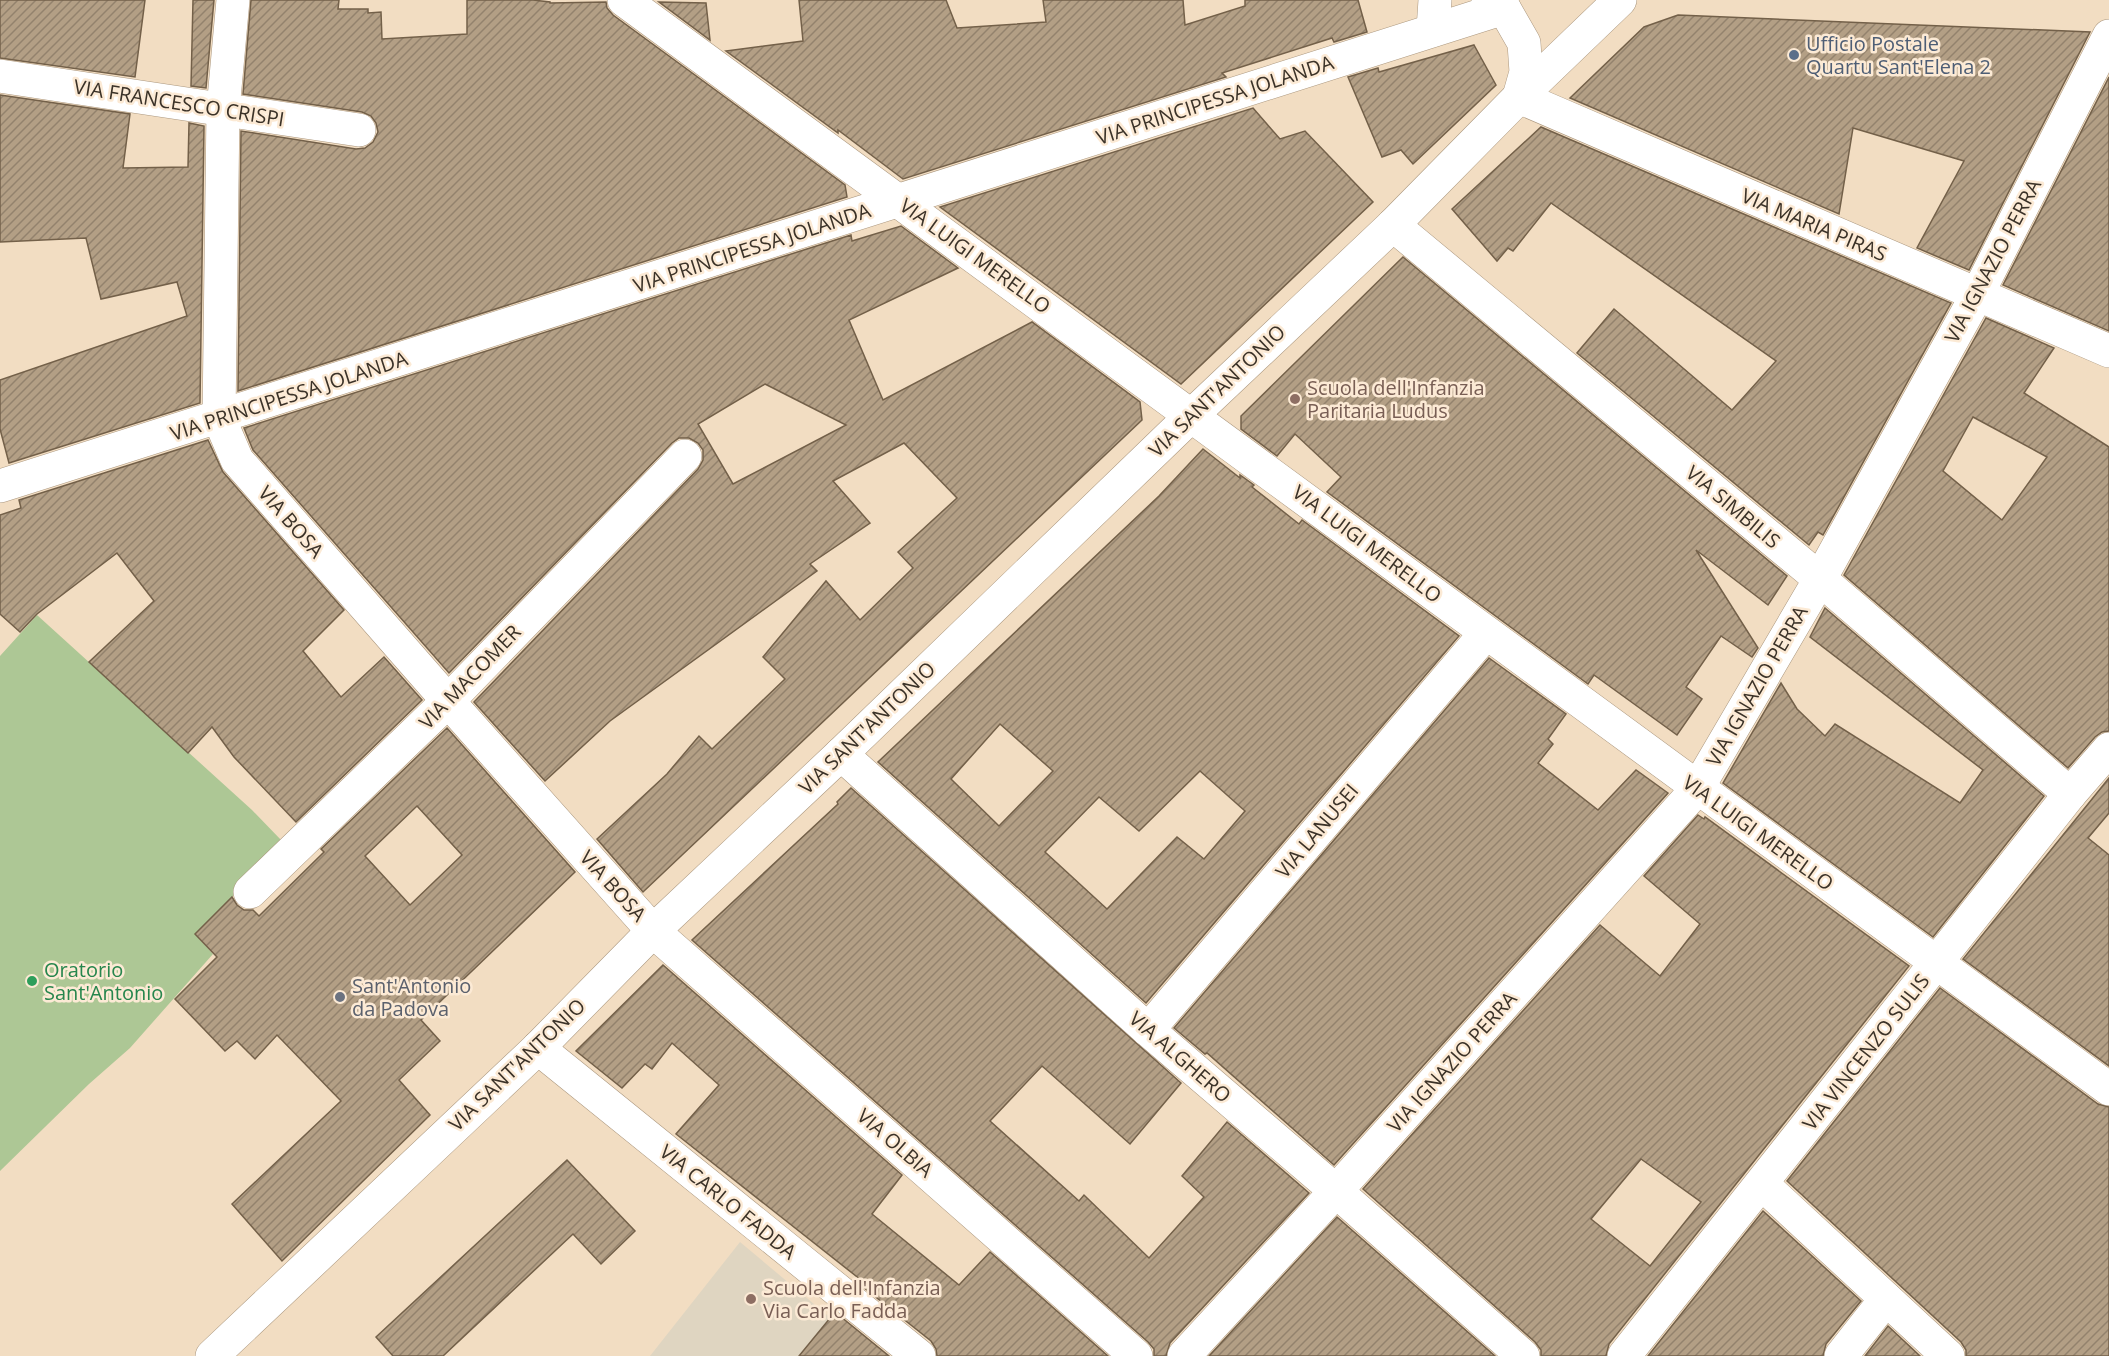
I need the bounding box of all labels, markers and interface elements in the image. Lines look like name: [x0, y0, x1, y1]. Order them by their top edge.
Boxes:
place label: Ufficio Postale Quartu Sant'Elena 2: [1806, 30, 1991, 80]
street label: VIA PRINCIPESSA JOLANDA: [1093, 48, 1337, 151]
marker: Ufficio Postale Quartu Sant'Elena 2: [1787, 48, 1801, 62]
street label: VIA FRANCESCO CRISPI: [72, 73, 286, 132]
street label: VIA IGNAZIO PERRA: [1938, 174, 2047, 347]
street label: VIA MARIA PIRAS: [1737, 182, 1891, 267]
street label: VIA LUIGI MERELLO: [894, 192, 1056, 320]
street label: VIA PRINCIPESSA JOLANDA: [630, 196, 874, 299]
street label: VIA SANT'ANTONIO: [1143, 318, 1291, 463]
street label: VIA PRINCIPESSA JOLANDA: [167, 344, 411, 447]
place label: Scuola dell'Infanzia Paritaria Ludus: [1307, 374, 1485, 424]
marker: Scuola dell'Infanzia Paritaria Ludus: [1288, 392, 1302, 406]
street label: VIA SIMBILIS: [1680, 459, 1786, 554]
street label: VIA LUIGI MERELLO: [1287, 479, 1447, 609]
street label: VIA BOSA: [253, 480, 330, 564]
street label: VIA IGNAZIO PERRA: [1700, 600, 1814, 771]
street label: VIA MACOMER: [413, 618, 527, 735]
street label: VIA SANT'ANTONIO: [793, 655, 941, 800]
street label: VIA LUIGI MERELLO: [1677, 769, 1839, 897]
street label: VIA LANUSEI: [1269, 778, 1364, 884]
street label: VIA BOSA: [574, 844, 653, 927]
place label: Oratorio Sant'Antonio: [44, 956, 163, 1006]
street label: VIA VINCENZO SULIS: [1796, 968, 1935, 1135]
place label: Sant'Antonio da Padova: [352, 972, 471, 1022]
marker: Oratorio Sant'Antonio: [25, 974, 39, 988]
street label: VIA IGNAZIO PERRA: [1381, 985, 1523, 1138]
marker: Sant'Antonio da Padova: [333, 990, 347, 1004]
street label: VIA SANT'ANTONIO: [443, 992, 591, 1137]
street label: VIA ALGHERO: [1124, 1005, 1237, 1108]
street label: VIA OLBIA: [852, 1102, 939, 1183]
street label: VIA CARLO FADDA: [654, 1138, 803, 1265]
place label: Scuola dell'Infanzia Via Carlo Fadda: [763, 1274, 941, 1324]
marker: Scuola dell'Infanzia Via Carlo Fadda: [744, 1292, 758, 1306]

